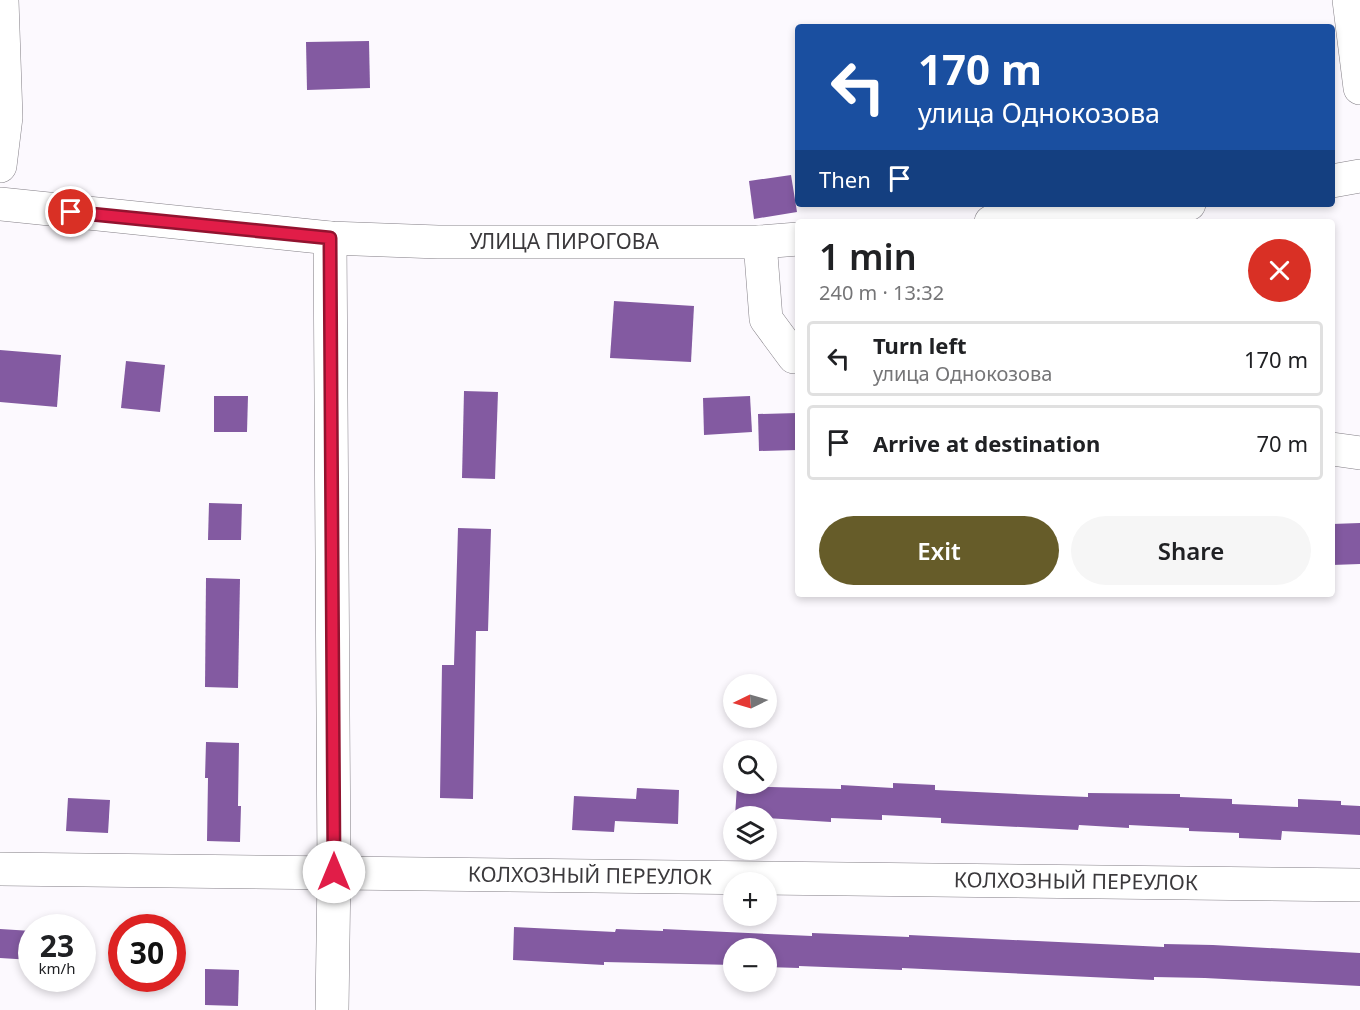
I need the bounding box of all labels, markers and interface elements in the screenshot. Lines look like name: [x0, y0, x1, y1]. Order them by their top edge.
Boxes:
text: 170 m: [918, 40, 1042, 97]
icon: left: [819, 48, 897, 126]
text: улица Однокозова: [918, 94, 1160, 131]
icon: arrive: [883, 162, 916, 195]
text: Then: [819, 164, 871, 194]
pin: [45, 186, 96, 237]
icon: arrive: [54, 195, 87, 228]
street label: УЛИЦА ПИРОГОВА: [469, 227, 659, 255]
text: 1 min: [819, 232, 917, 281]
button: close: [1248, 239, 1311, 302]
text: 240 m · 13:32: [819, 279, 944, 306]
text: Turn left: [873, 330, 967, 360]
icon: left: [822, 342, 855, 375]
text: 170 m: [1244, 344, 1308, 374]
text: улица Однокозова: [873, 360, 1052, 387]
icon: arrive: [822, 426, 855, 459]
text: Arrive at destination: [873, 428, 1100, 458]
text: 70 m: [1257, 428, 1308, 458]
button: Exit: [819, 516, 1059, 585]
button: Share: [1071, 516, 1311, 585]
north arrow: [723, 674, 777, 728]
map controls: [723, 674, 777, 992]
button: search: [723, 740, 777, 794]
button: layers: [723, 806, 777, 860]
position arrow: [302, 840, 366, 904]
street label: КОЛХОЗНЫЙ ПЕРЕУЛОК: [468, 860, 712, 890]
street label: КОЛХОЗНЫЙ ПЕРЕУЛОК: [954, 865, 1198, 896]
button: +: [723, 872, 777, 926]
speed limit sign: 30: [108, 914, 186, 992]
text: 23: [40, 925, 74, 966]
button: −: [723, 938, 777, 992]
text: km/h: [39, 958, 75, 978]

